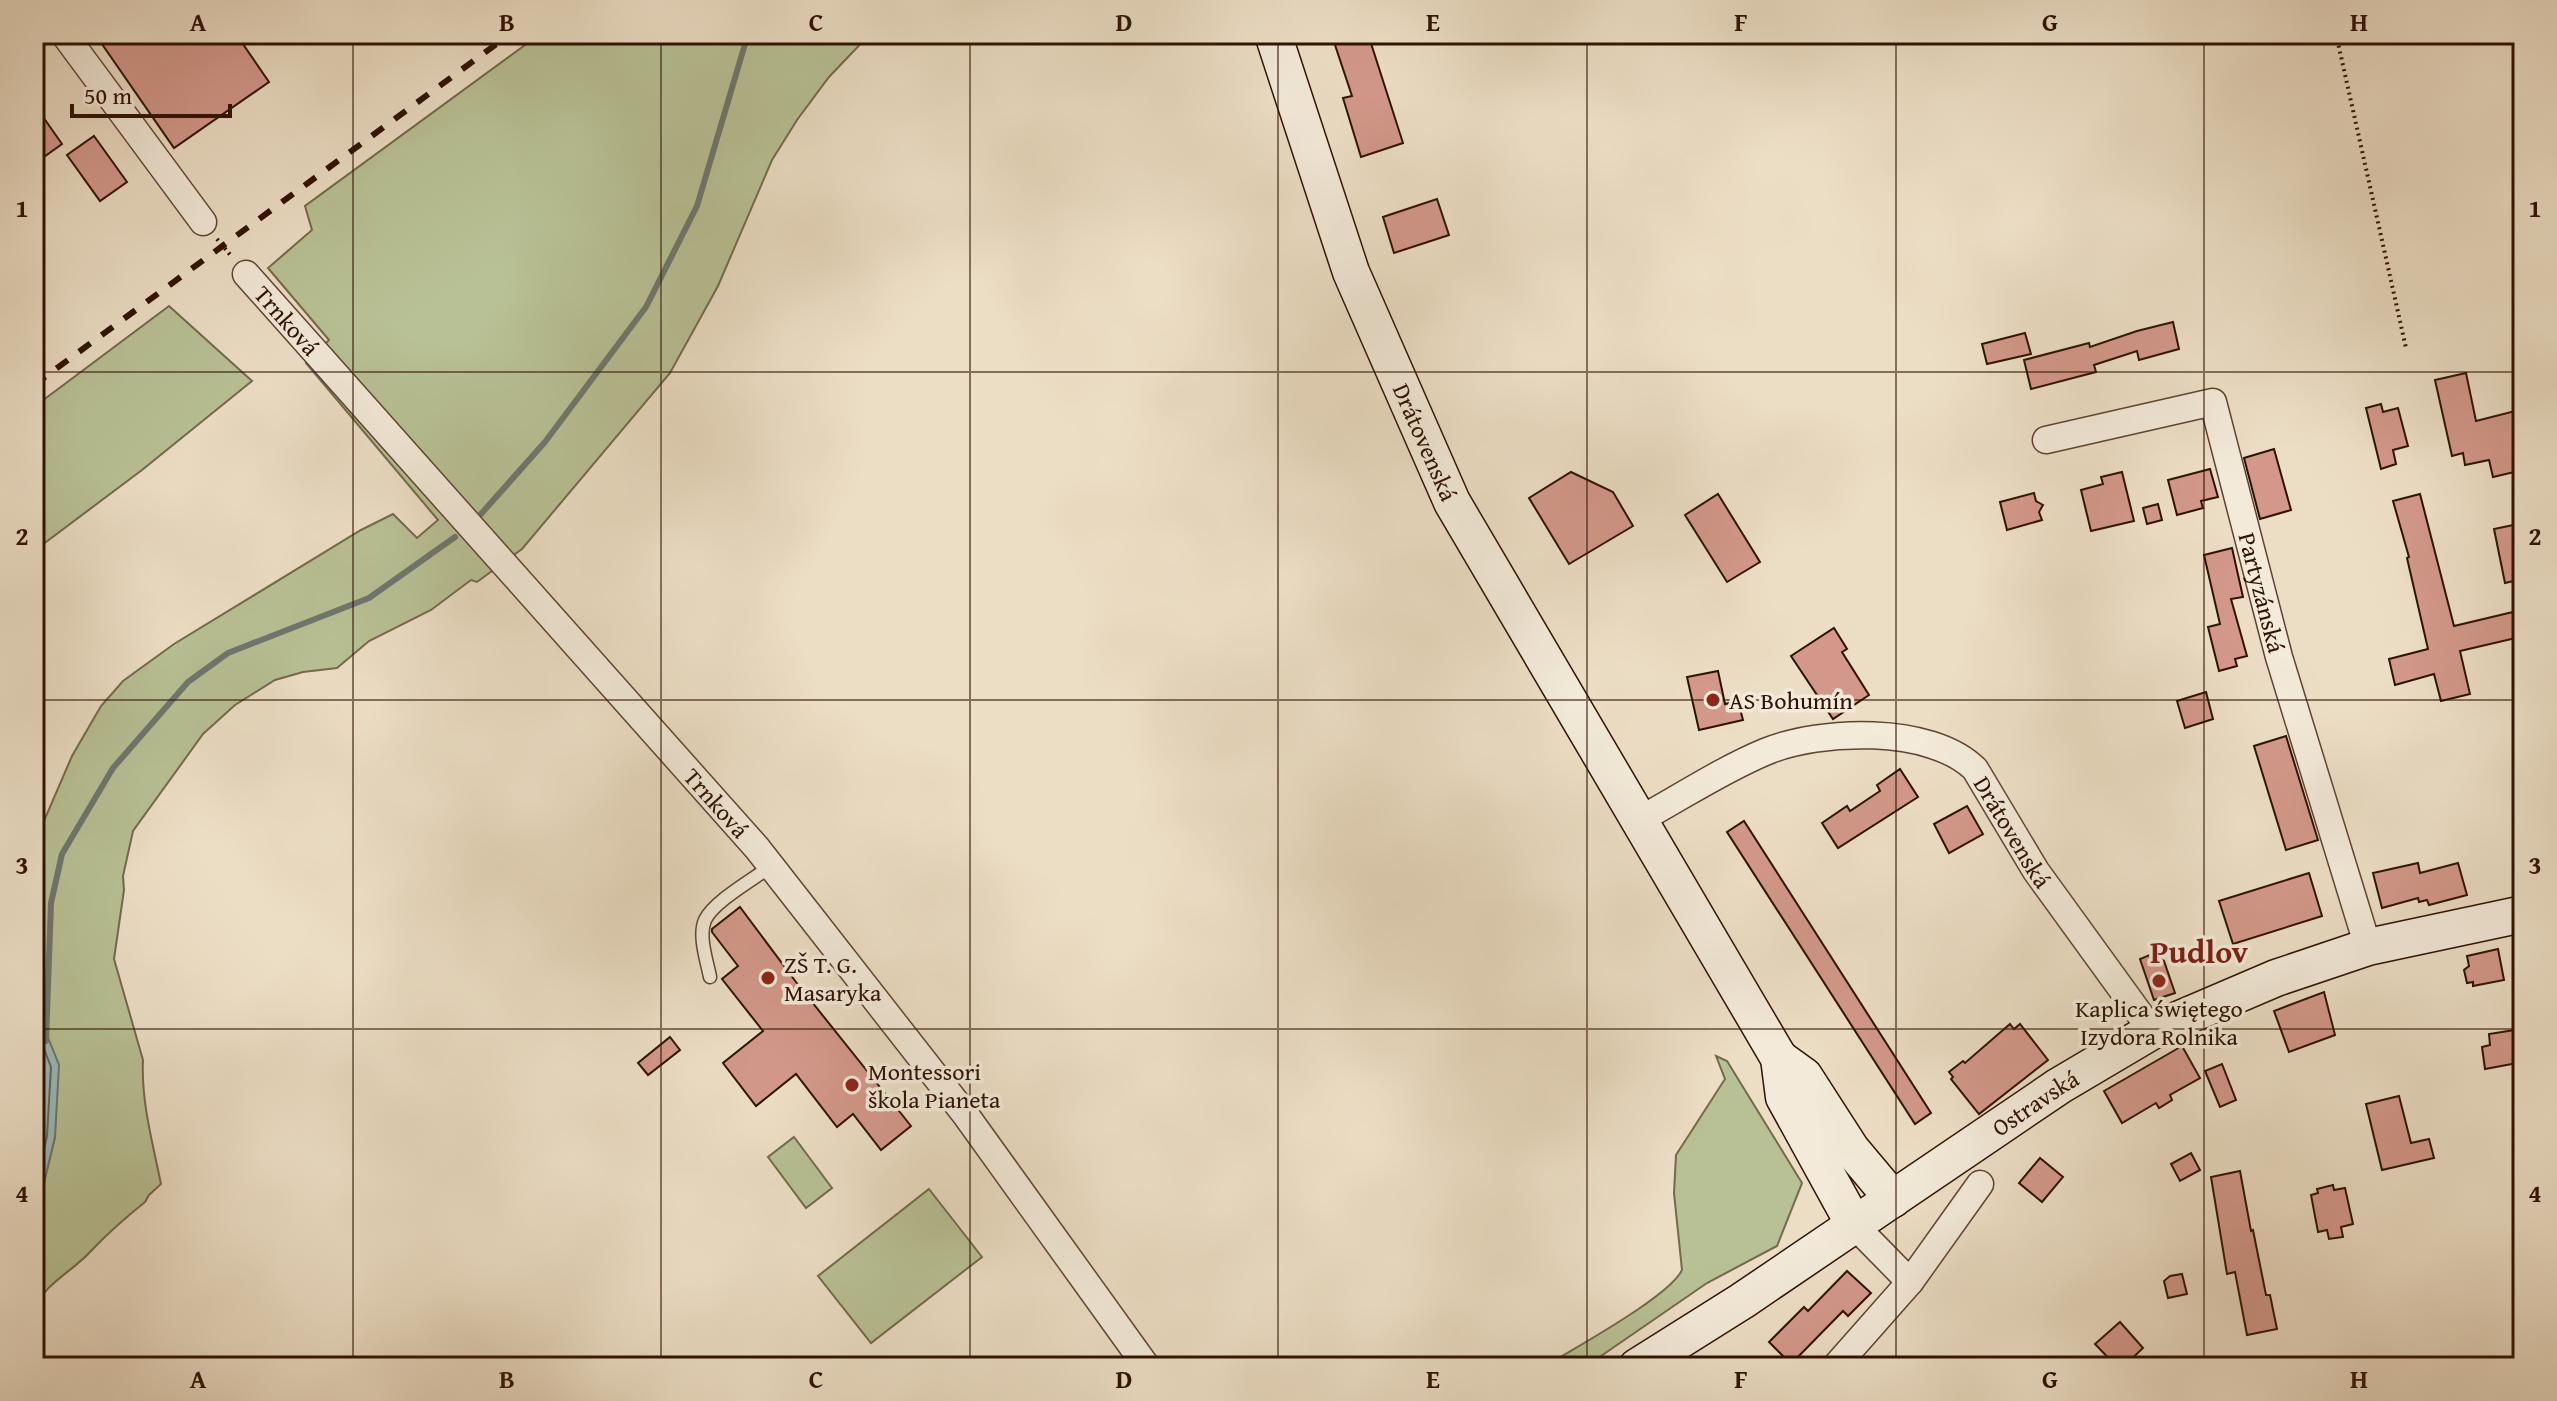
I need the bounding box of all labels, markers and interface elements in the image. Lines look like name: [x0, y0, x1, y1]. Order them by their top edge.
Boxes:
text: A: [190, 2, 207, 41]
text: B: [499, 2, 515, 41]
text: C: [809, 2, 823, 41]
text: D: [1116, 2, 1132, 41]
text: E: [1426, 2, 1440, 41]
text: F: [1734, 2, 1748, 41]
text: G: [2042, 2, 2058, 41]
text: H: [2350, 2, 2368, 41]
scale bar: [72, 68, 230, 118]
text: 50 m: [84, 78, 132, 113]
text: 1: [15, 188, 29, 227]
text: 1: [2528, 188, 2542, 227]
street label: Trnková: [246, 277, 329, 364]
street label: Drátovenská: [1384, 378, 1467, 507]
text: 2: [15, 516, 29, 555]
text: 2: [2528, 516, 2542, 555]
street label: Partyzánská: [2230, 529, 2295, 657]
place label: AS Bohumín: [1729, 683, 1853, 718]
marker: AS Bohumín: [1704, 691, 1722, 709]
street label: Trnková: [676, 760, 758, 846]
street label: Drátovenská: [1965, 769, 2061, 896]
text: 3: [15, 845, 29, 884]
text: 3: [2528, 845, 2542, 884]
district label: Pudlov: [2150, 928, 2249, 975]
place label: ZŠ T. G. Masaryka: [784, 947, 882, 1010]
marker: ZŠ T. G. Masaryka: [759, 969, 777, 987]
marker: Kaplica świętego Izydora Rolnika: [2150, 972, 2168, 990]
place label: Kaplica świętego Izydora Rolnika: [2075, 991, 2243, 1054]
place label: Montessori škola Pianeta: [868, 1054, 1001, 1117]
street label: Ostravská: [1984, 1060, 2086, 1144]
marker: Montessori škola Pianeta: [843, 1076, 861, 1094]
text: 4: [15, 1173, 29, 1212]
text: 4: [2528, 1173, 2542, 1212]
text: A: [190, 1359, 207, 1398]
text: B: [499, 1359, 515, 1398]
text: C: [809, 1359, 823, 1398]
text: D: [1116, 1359, 1132, 1398]
text: E: [1426, 1359, 1440, 1398]
text: F: [1734, 1359, 1748, 1398]
text: G: [2042, 1359, 2058, 1398]
text: H: [2350, 1359, 2368, 1398]

